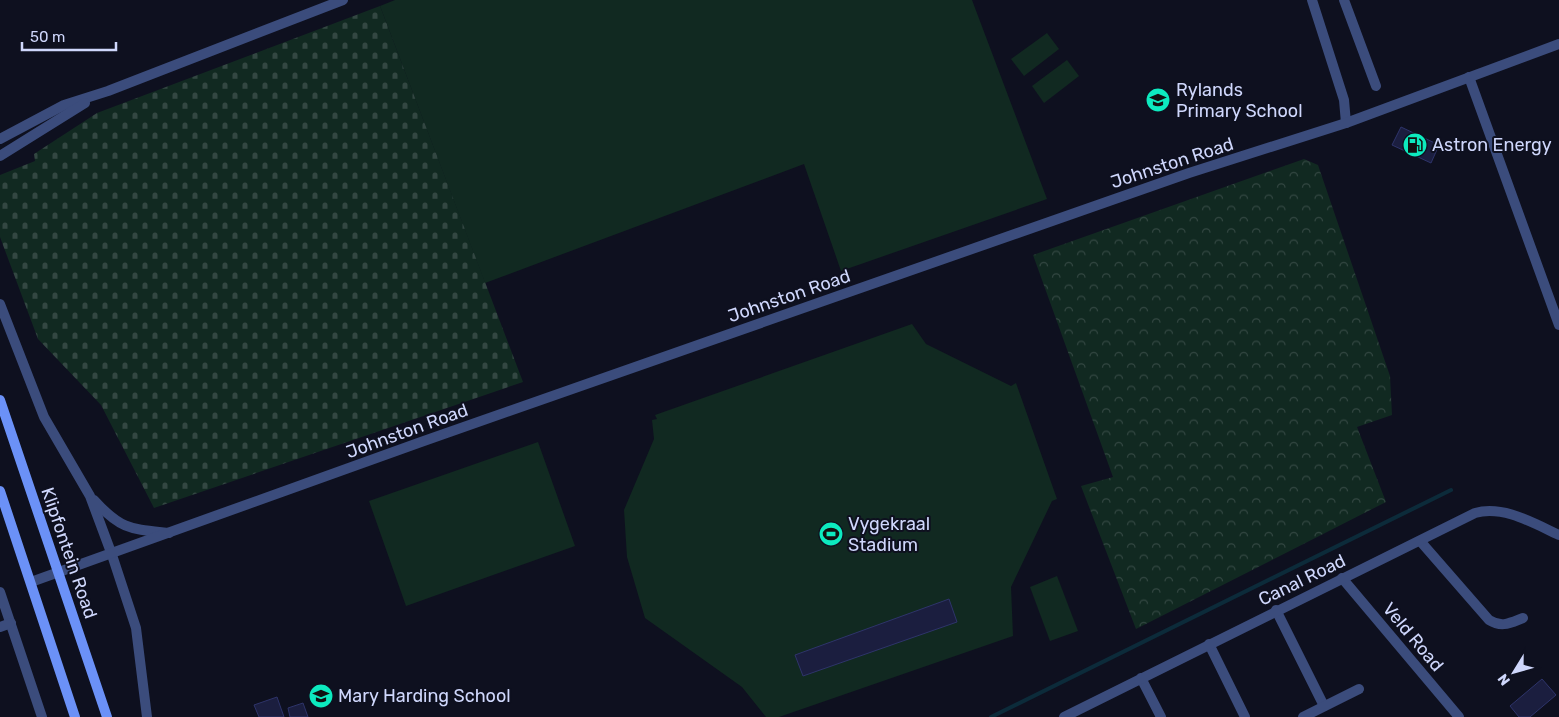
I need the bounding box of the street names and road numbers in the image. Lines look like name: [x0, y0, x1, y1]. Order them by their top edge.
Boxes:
street label: Johnston Road: [1108, 133, 1236, 193]
street label: Johnston Road: [725, 265, 853, 327]
street label: Johnston Road: [343, 399, 471, 463]
street label: Klipfontein Road: [36, 484, 102, 622]
street label: Canal Road: [1255, 549, 1349, 611]
street label: Veld Road: [1378, 598, 1448, 676]

